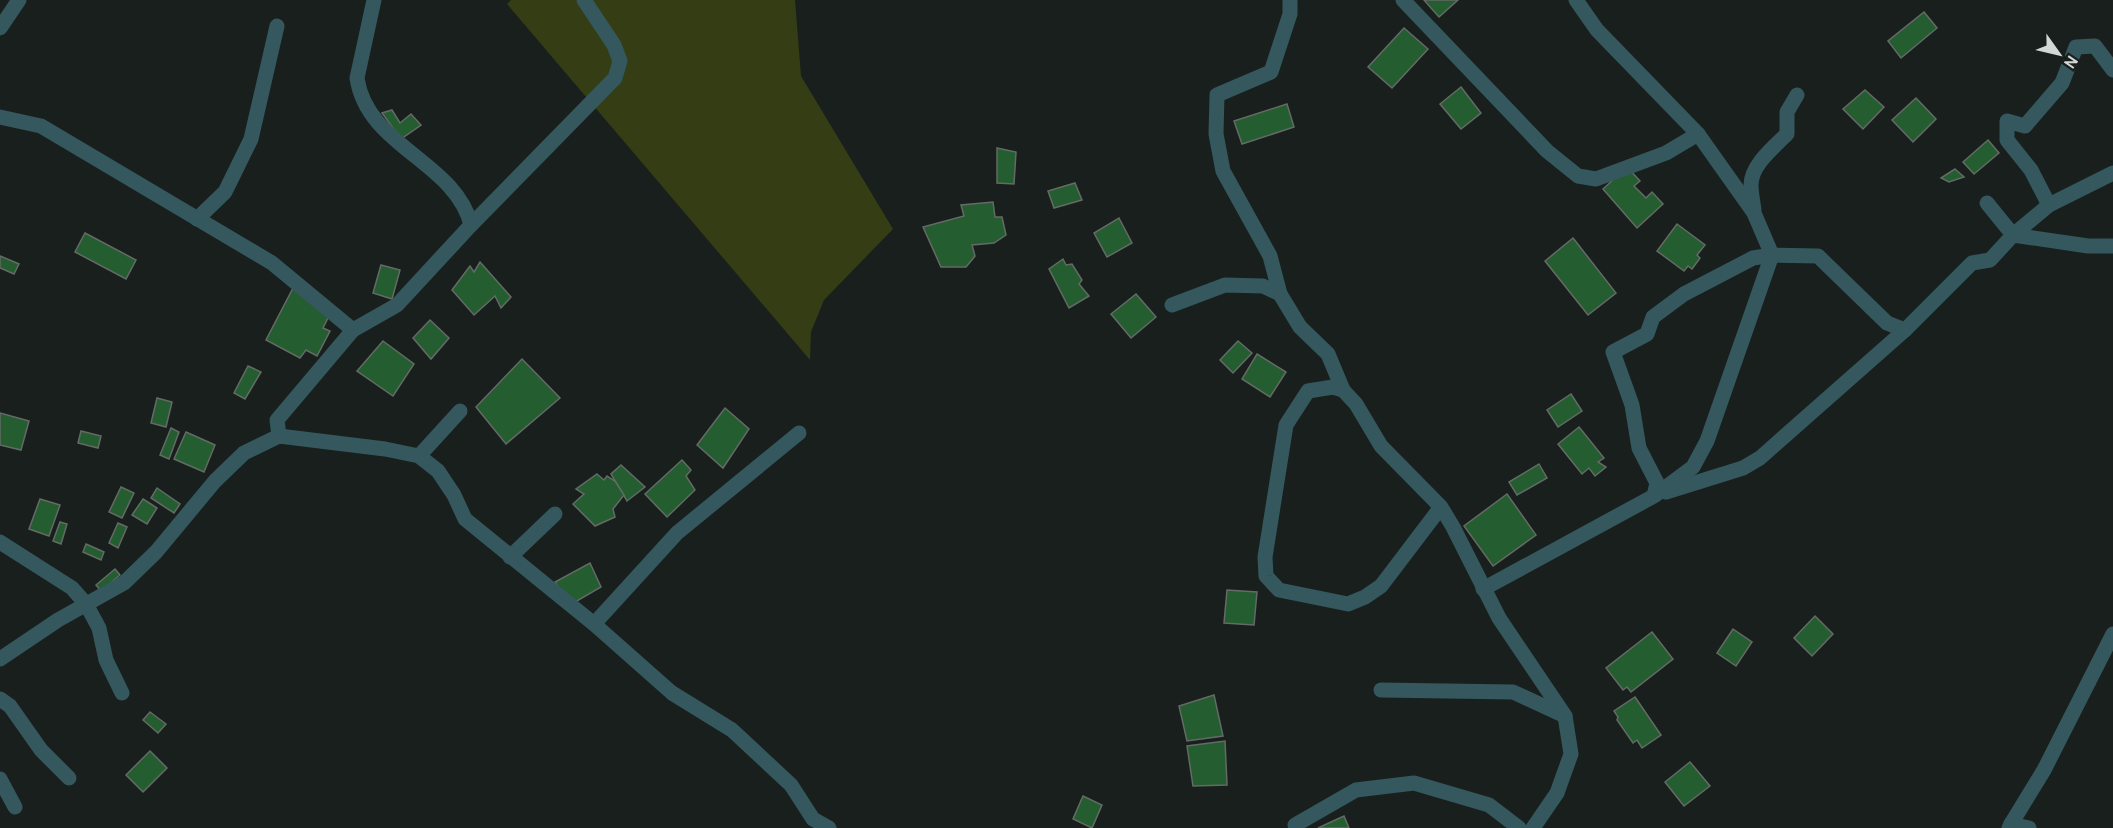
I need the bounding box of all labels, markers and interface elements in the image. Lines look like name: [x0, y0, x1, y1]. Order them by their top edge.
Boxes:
north arrow: [2029, 24, 2089, 84]
text: N: [2060, 52, 2082, 72]

